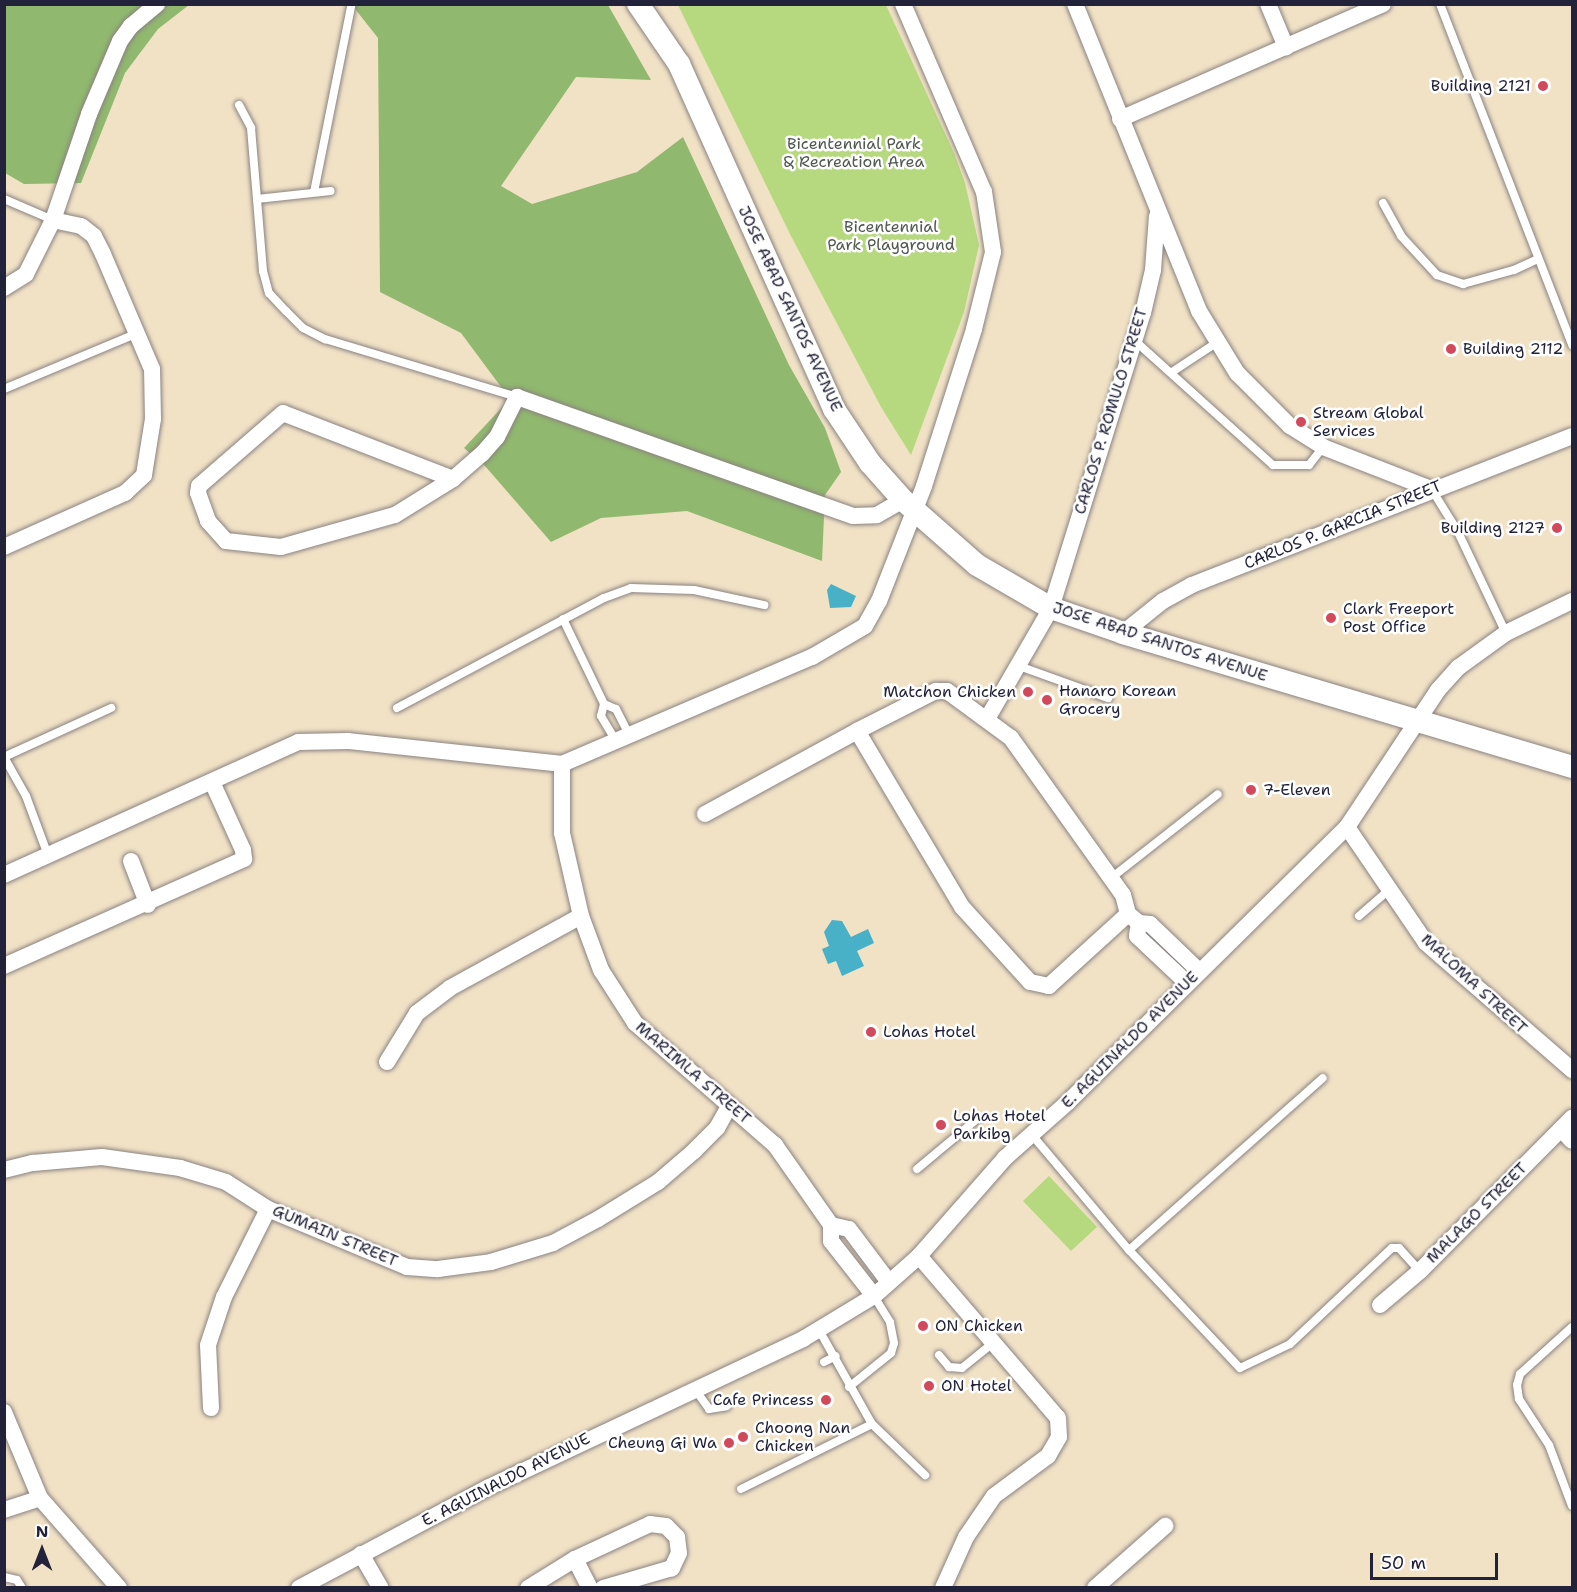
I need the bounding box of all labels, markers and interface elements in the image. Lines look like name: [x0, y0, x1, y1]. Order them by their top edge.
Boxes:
place label: Building 2121: [1431, 76, 1531, 96]
marker: Building 2121: [1536, 79, 1550, 93]
park label: Bicentennial Park & Recreation Area: [784, 134, 924, 172]
street label: JOSE ABAD SANTOS AVENUE: [734, 203, 846, 415]
park label: Bicentennial Park Playground: [827, 217, 955, 255]
street label: CARLOS P. ROMULO STREET: [1070, 305, 1152, 517]
place label: Building 2112: [1463, 339, 1563, 359]
marker: Building 2112: [1444, 342, 1458, 356]
place label: Stream Global Services: [1313, 403, 1424, 441]
marker: Stream Global Services: [1294, 415, 1308, 429]
street label: CARLOS P. GARCIA STREET: [1241, 477, 1445, 573]
place label: Building 2127: [1441, 518, 1545, 538]
marker: Building 2127: [1550, 521, 1564, 535]
street label: JOSE ABAD SANTOS AVENUE: [1050, 598, 1270, 686]
place label: Clark Freeport Post Office: [1343, 599, 1454, 637]
marker: Clark Freeport Post Office: [1324, 611, 1338, 625]
place label: Hanaro Korean Grocery: [1059, 681, 1176, 719]
place label: Matchon Chicken: [883, 682, 1016, 702]
marker: Matchon Chicken: [1021, 685, 1035, 699]
marker: Hanaro Korean Grocery: [1040, 693, 1054, 707]
place label: 7-Eleven: [1263, 780, 1330, 800]
marker: 7-Eleven: [1244, 783, 1258, 797]
street label: MALOMA STREET: [1417, 930, 1531, 1038]
street label: E. AGUINALDO AVENUE: [1057, 967, 1203, 1113]
street label: MARIMLA STREET: [631, 1018, 755, 1128]
place label: Lohas Hotel: [883, 1022, 976, 1042]
marker: Lohas Hotel: [864, 1025, 878, 1039]
place label: Lohas Hotel Parkibg: [953, 1106, 1046, 1144]
marker: Lohas Hotel Parkibg: [934, 1118, 948, 1132]
street label: MALAGO STREET: [1423, 1159, 1531, 1267]
street label: GUMAIN STREET: [269, 1201, 401, 1271]
place label: ON Chicken: [935, 1316, 1023, 1336]
marker: ON Chicken: [916, 1319, 930, 1333]
place label: ON Hotel: [941, 1376, 1011, 1396]
marker: ON Hotel: [922, 1379, 936, 1393]
place label: Cafe Princess: [713, 1390, 814, 1410]
marker: Cafe Princess: [819, 1393, 833, 1407]
place label: Choong Nan Chicken: [755, 1418, 850, 1456]
street label: E. AGUINALDO AVENUE: [419, 1429, 593, 1531]
marker: Choong Nan Chicken: [736, 1430, 750, 1444]
place label: Cheung Gi Wa: [608, 1433, 717, 1453]
marker: Cheung Gi Wa: [722, 1436, 736, 1450]
north arrow: [12, 1520, 72, 1580]
text: N: [36, 1521, 48, 1542]
scale bar: [1373, 1541, 1500, 1579]
text: 50 m: [1381, 1551, 1426, 1575]

